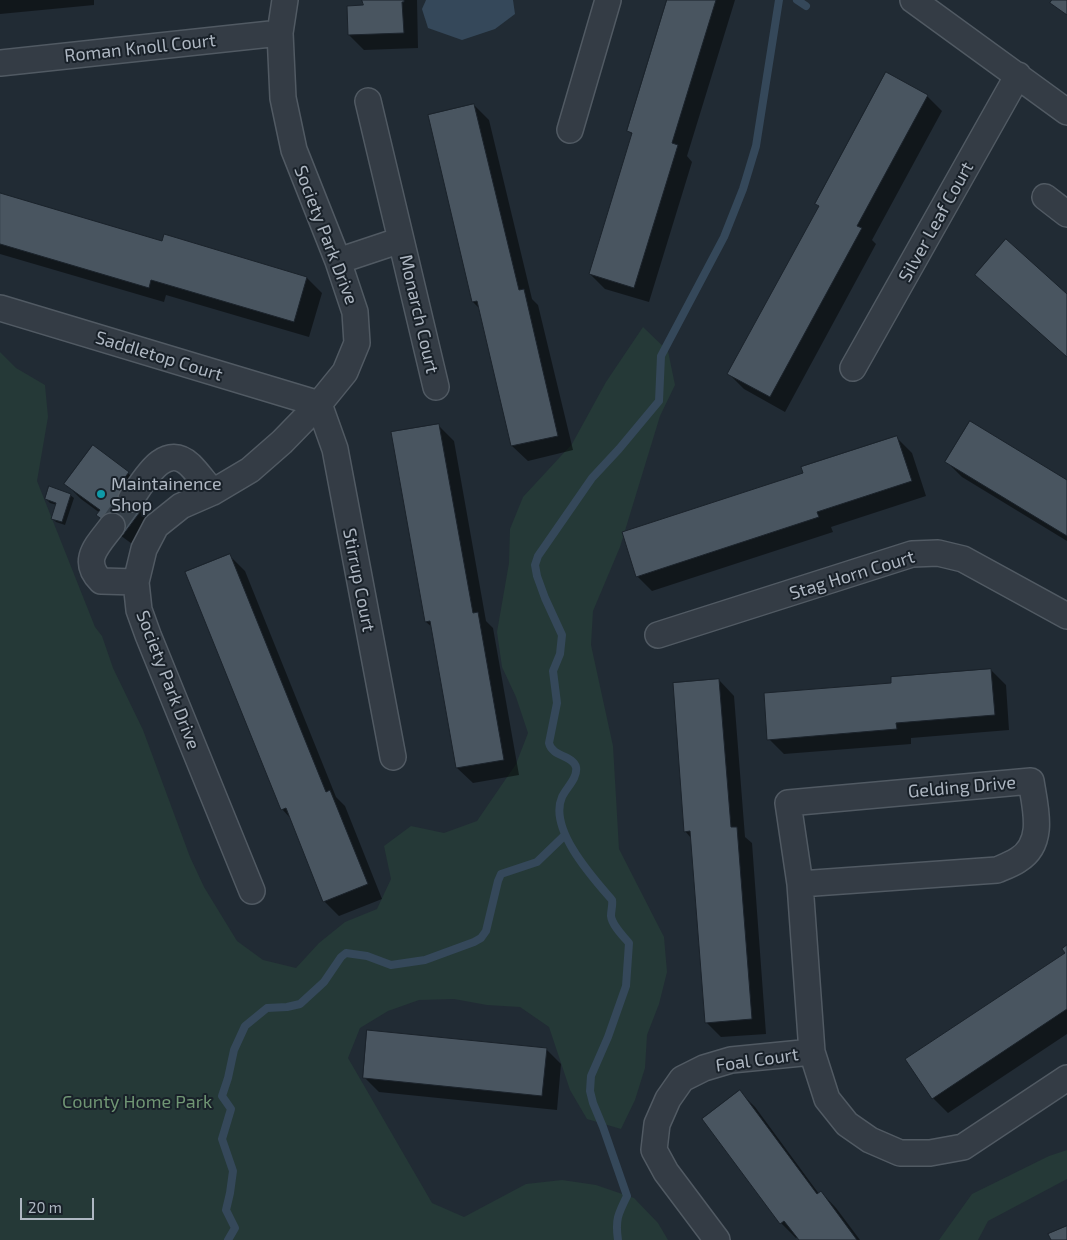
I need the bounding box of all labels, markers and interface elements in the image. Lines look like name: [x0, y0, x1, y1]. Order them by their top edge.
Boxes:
street label: Roman Knoll Court: [63, 29, 217, 67]
street label: Silver Leaf Court: [894, 158, 978, 286]
street label: Society Park Drive: [290, 162, 362, 308]
street label: Monarch Court: [395, 252, 443, 376]
street label: Saddletop Court: [93, 326, 225, 386]
place label: Maintainence Shop: [111, 473, 222, 516]
marker: Maintainence Shop: [95, 488, 107, 500]
street label: Stirrup Court: [338, 526, 380, 634]
street label: Stag Horn Court: [787, 546, 917, 604]
street label: Society Park Drive: [132, 607, 204, 753]
street label: Gelding Drive: [907, 772, 1017, 802]
street label: Foal Court: [714, 1043, 800, 1077]
park label: County Home Park: [62, 1091, 212, 1113]
scale bar: [22, 1188, 96, 1220]
text: 20 m: [28, 1198, 62, 1216]

